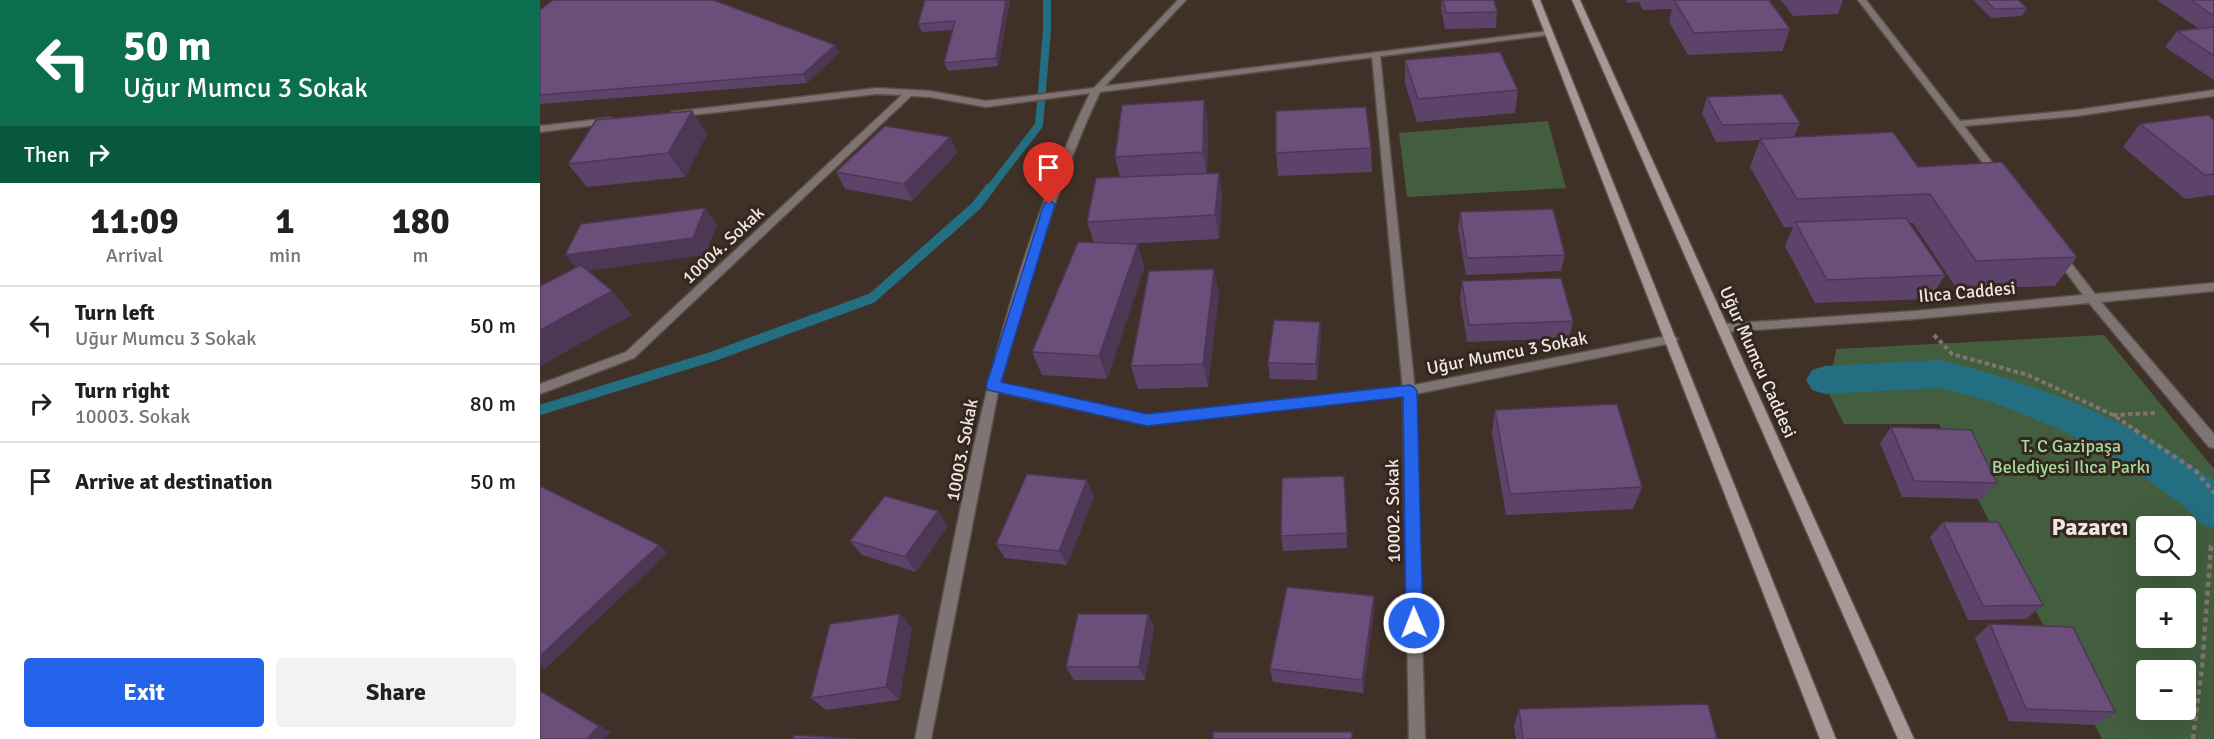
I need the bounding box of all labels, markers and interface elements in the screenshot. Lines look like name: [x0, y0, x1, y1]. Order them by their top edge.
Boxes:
text: 50 m: [123, 21, 212, 72]
icon: left: [24, 24, 102, 102]
text: Uğur Mumcu 3 Sokak: [123, 72, 368, 105]
icon: right: [82, 138, 115, 171]
text: Then: [24, 141, 70, 168]
pin: [1023, 142, 1074, 204]
icon: arrive: [1032, 151, 1065, 184]
text: 11:09: [90, 199, 179, 244]
text: 1: [275, 199, 295, 244]
text: 180: [391, 199, 450, 244]
street label: 10004. Sokak: [678, 202, 768, 288]
text: Arrival: [106, 243, 163, 268]
text: min: [269, 243, 301, 268]
text: m: [413, 243, 429, 268]
street label: Ilıca Caddesi: [1917, 277, 2017, 307]
street label: Uğur Mumcu Caddesi: [1715, 283, 1801, 441]
text: Turn left: [75, 299, 155, 326]
icon: left: [24, 309, 57, 342]
text: 50 m: [470, 312, 516, 339]
text: Uğur Mumcu 3 Sokak: [75, 326, 256, 351]
street label: Uğur Mumcu 3 Sokak: [1425, 327, 1589, 379]
text: Turn right: [75, 377, 170, 404]
icon: right: [24, 387, 57, 420]
text: 80 m: [470, 390, 516, 417]
street label: 10003. Sokak: [941, 397, 983, 503]
text: 10003. Sokak: [75, 404, 190, 429]
park label: T. C Gazipaşa Belediyesi Ilıca Parkı: [1992, 435, 2150, 478]
street label: 10002. Sokak: [1381, 459, 1405, 563]
icon: arrive: [24, 465, 57, 498]
text: Arrive at destination: [75, 468, 272, 495]
text: 50 m: [470, 468, 516, 495]
district label: Pazarcı: [2051, 512, 2129, 542]
map controls: [2136, 516, 2196, 720]
button: search: [2136, 516, 2196, 576]
button: +: [2136, 588, 2196, 648]
position arrow: [1382, 591, 1446, 655]
button: Exit: [24, 658, 264, 727]
button: Share: [276, 658, 516, 727]
button: −: [2136, 660, 2196, 720]

